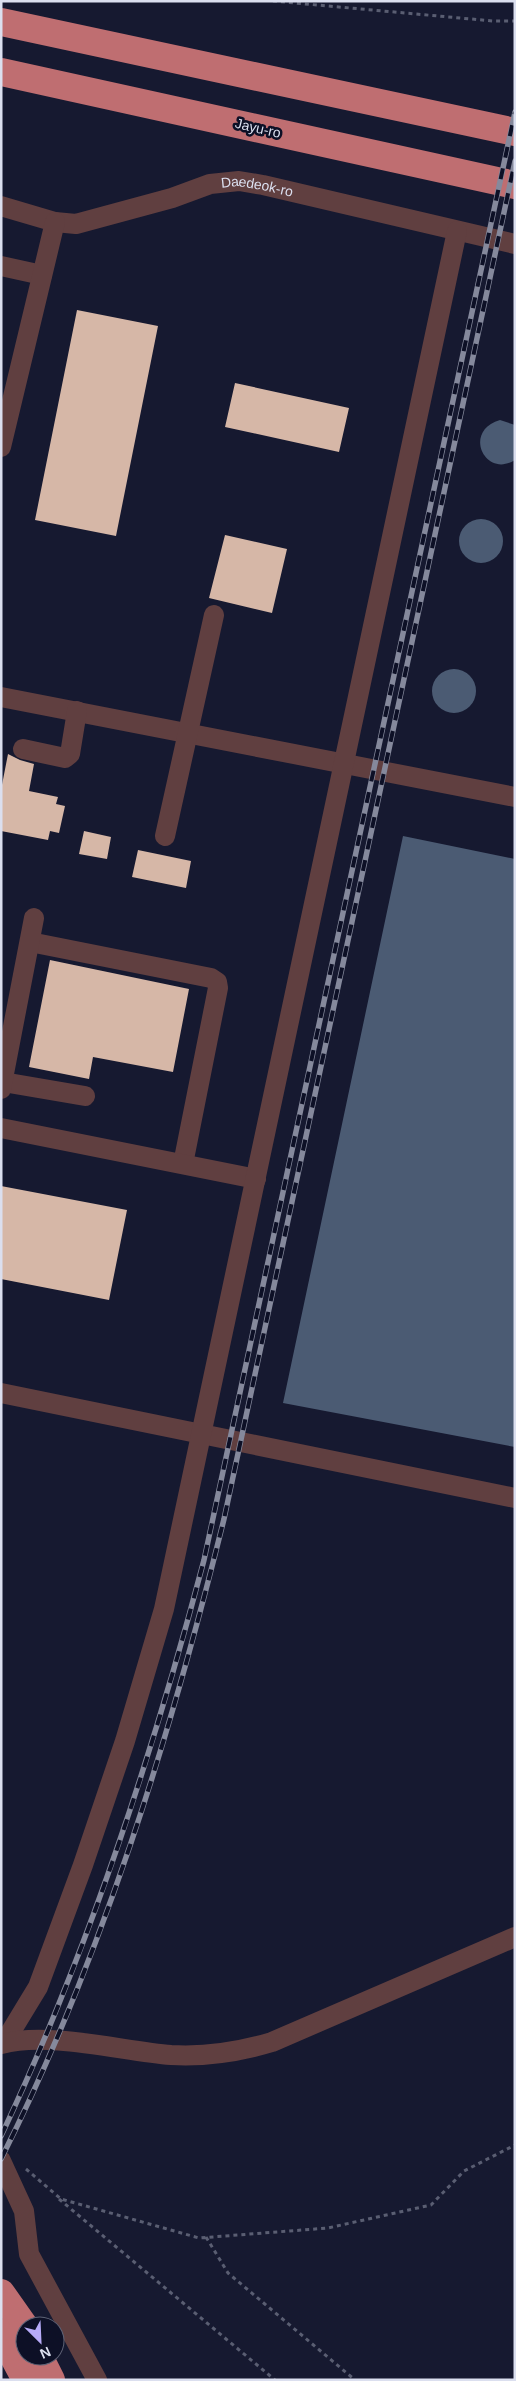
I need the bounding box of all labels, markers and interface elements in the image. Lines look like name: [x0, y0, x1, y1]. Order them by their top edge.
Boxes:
street label: Jayu-ro: [233, 115, 283, 141]
street label: Daedeok-ro: [220, 173, 295, 200]
north arrow: [15, 2316, 65, 2366]
text: N: [37, 2344, 53, 2362]

